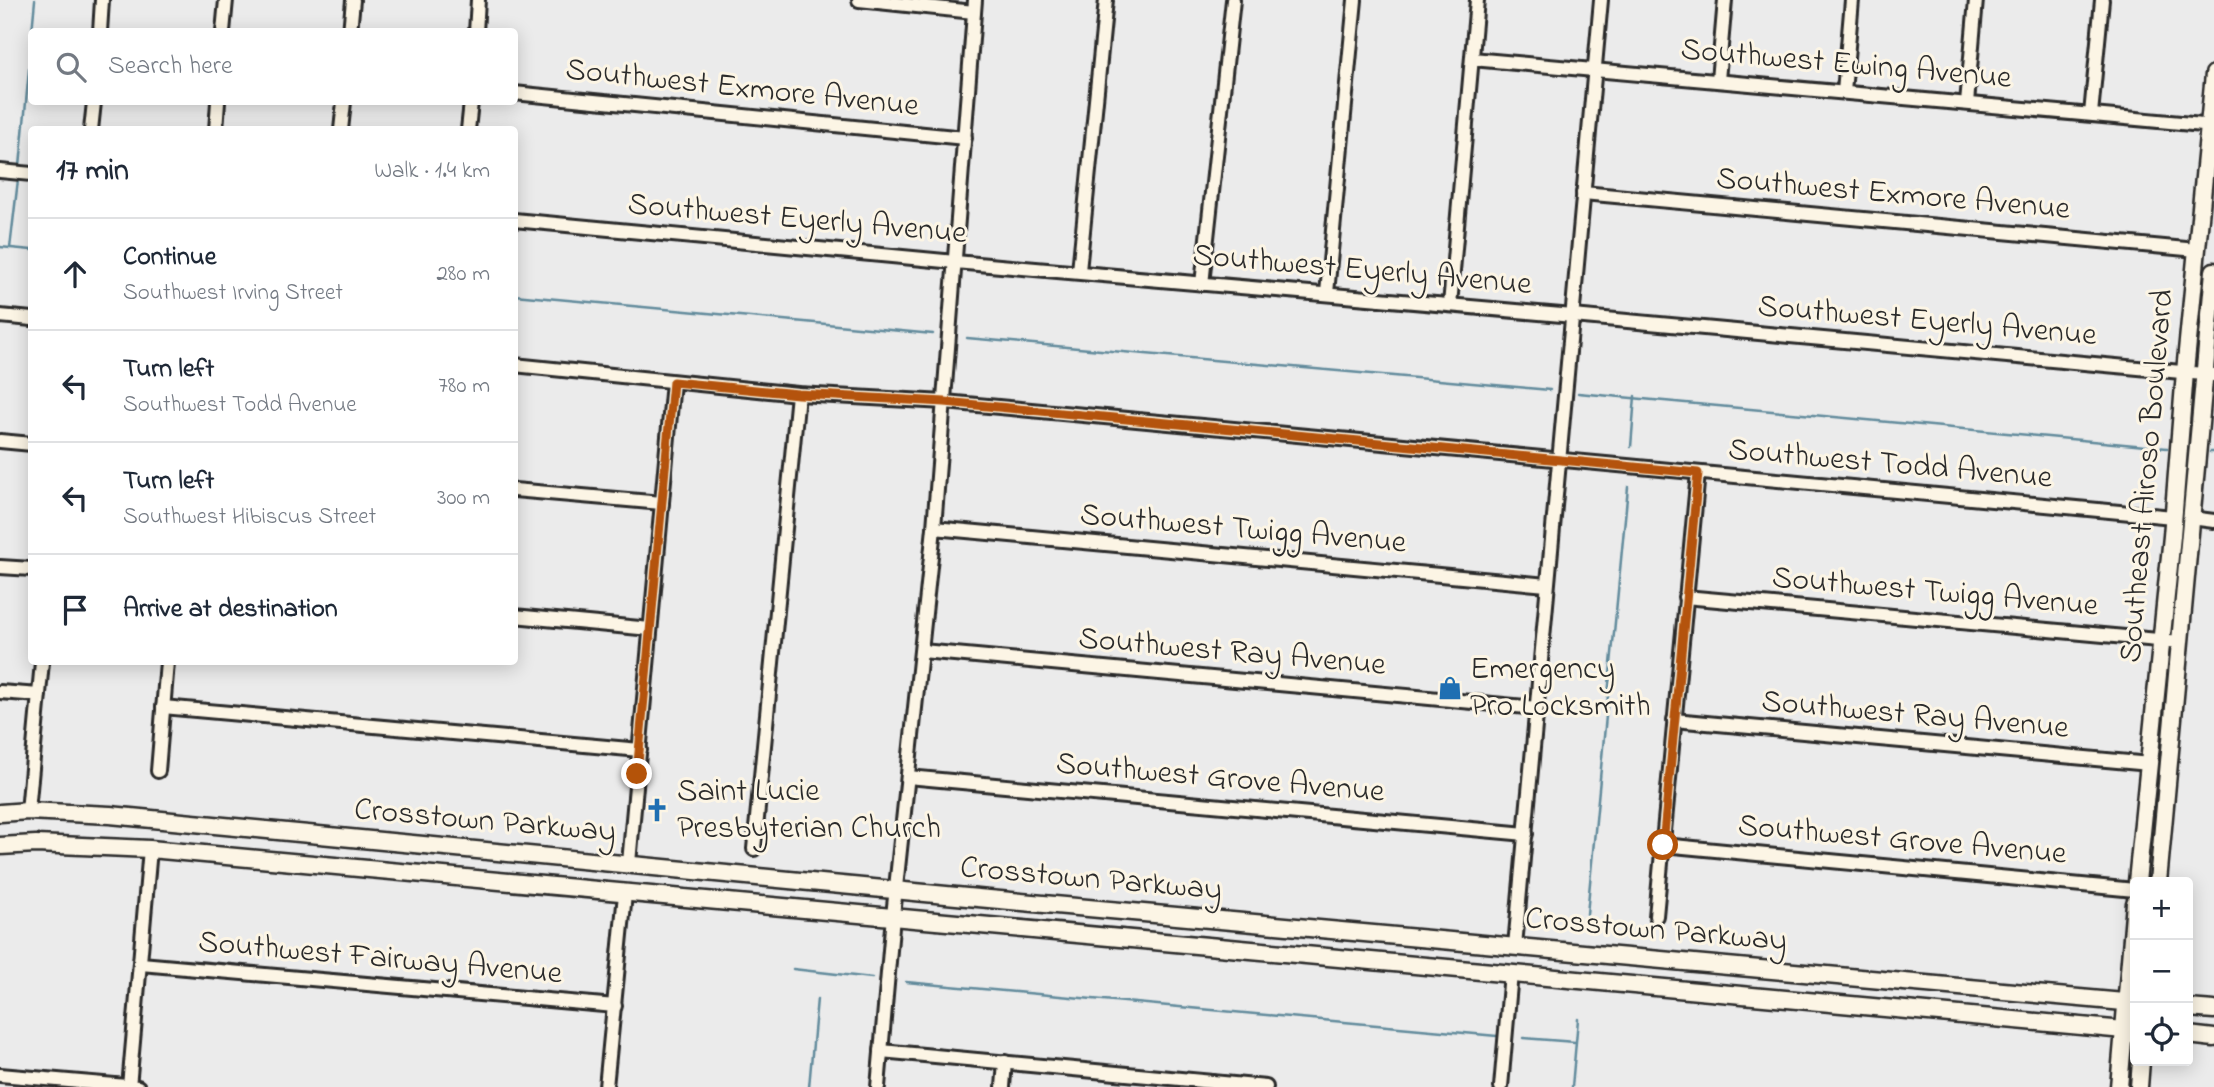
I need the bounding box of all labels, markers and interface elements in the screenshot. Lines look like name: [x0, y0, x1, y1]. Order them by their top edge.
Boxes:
street label: Southwest Ewing Avenue: [1679, 27, 2014, 103]
search box: [28, 28, 518, 105]
street label: Southwest Exmore Avenue: [563, 47, 922, 131]
icon: search: [52, 48, 90, 86]
text: Search here: [108, 48, 233, 86]
text: 17 min: [56, 150, 129, 194]
text: Walk · 1.4 km: [374, 155, 490, 188]
street label: Southwest Exmore Avenue: [1714, 156, 2072, 234]
street label: Southwest Eyerly Avenue: [626, 182, 969, 258]
street label: Southwest Eyerly Avenue: [1191, 233, 1534, 309]
text: Continue: [123, 239, 216, 277]
icon: ahead: [56, 255, 94, 293]
text: 280 m: [436, 258, 490, 291]
text: Southwest Irving Street: [123, 277, 343, 310]
street label: Southwest Eyerly Avenue: [1756, 284, 2099, 360]
street label: Southeast Airoso Boulevard: [2108, 287, 2188, 665]
text: Turn left: [123, 351, 214, 389]
icon: left: [56, 367, 94, 405]
text: 780 m: [438, 370, 490, 403]
text: Southwest Todd Avenue: [123, 389, 357, 422]
street label: Southwest Todd Avenue: [1726, 427, 2055, 503]
text: Turn left: [123, 463, 214, 501]
icon: left: [56, 479, 94, 517]
text: 300 m: [437, 482, 490, 515]
street label: Southwest Twigg Avenue: [1078, 492, 1409, 568]
text: Southwest Hibiscus Street: [123, 501, 376, 534]
street label: Southwest Twigg Avenue: [1770, 555, 2101, 631]
icon: arrive: [56, 591, 94, 629]
text: Arrive at destination: [123, 591, 338, 629]
street label: Southwest Ray Avenue: [1076, 616, 1388, 690]
place label: Emergency Pro Locksmith: [1470, 647, 1651, 731]
shop icon: Emergency Pro Locksmith: [1436, 674, 1464, 702]
street label: Southwest Ray Avenue: [1759, 679, 2071, 753]
street label: Southwest Grove Avenue: [1054, 741, 1387, 817]
route end: [621, 758, 652, 789]
place label: Saint Lucie Presbyterian Church: [677, 769, 941, 853]
street label: Crosstown Parkway: [352, 787, 618, 857]
church icon: Saint Lucie Presbyterian Church: [643, 796, 671, 824]
street label: Southwest Grove Avenue: [1736, 803, 2069, 879]
route start: [1647, 829, 1678, 860]
street label: Crosstown Parkway: [958, 845, 1224, 915]
map controls: [2130, 877, 2193, 1066]
button: +: [2130, 877, 2193, 940]
street label: Crosstown Parkway: [1523, 896, 1789, 966]
street label: Southwest Fairway Avenue: [196, 920, 565, 998]
button: −: [2130, 940, 2193, 1003]
button: locate: [2130, 1003, 2193, 1066]

